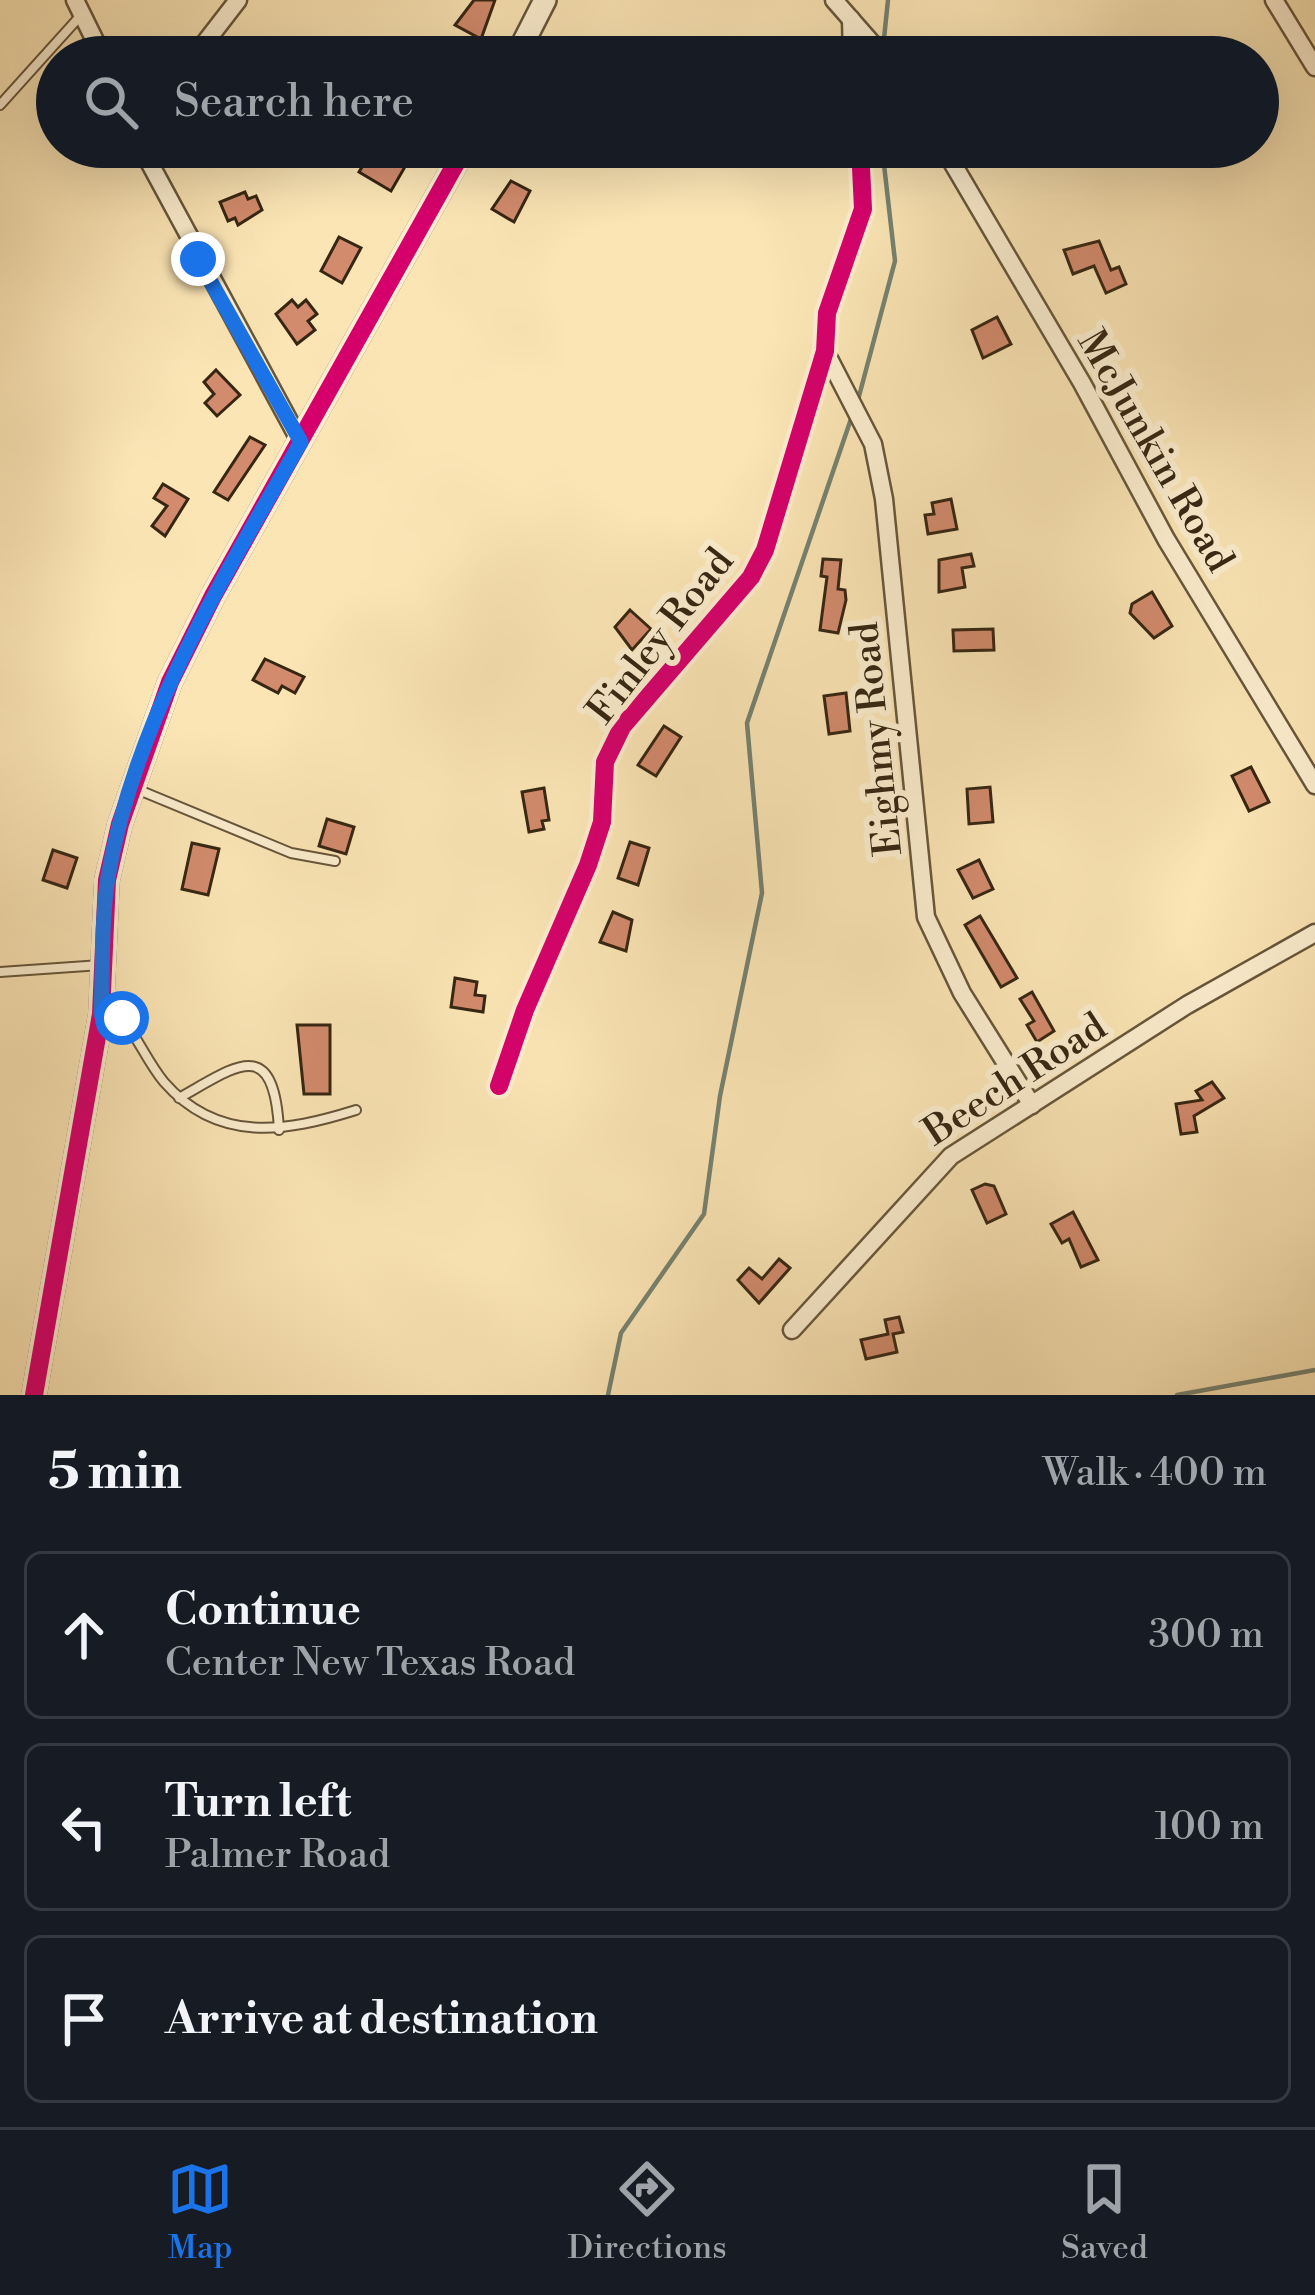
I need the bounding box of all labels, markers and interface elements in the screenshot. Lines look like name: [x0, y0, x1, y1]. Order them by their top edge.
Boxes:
search box: [36, 36, 1279, 168]
icon: search: [78, 69, 144, 135]
text: Search here: [174, 74, 414, 131]
route end: [171, 232, 225, 286]
street label: McJunkin Road: [1066, 322, 1244, 581]
street label: Finley Road: [577, 539, 745, 734]
street label: Eighmy Road: [841, 620, 914, 858]
route start: [95, 991, 149, 1045]
street label: Beech Road: [914, 1003, 1116, 1158]
text: 5 min: [48, 1441, 182, 1505]
text: Walk · 400 m: [1043, 1449, 1267, 1498]
text: Continue: [165, 1582, 361, 1639]
icon: ahead: [51, 1602, 117, 1668]
text: 300 m: [1149, 1611, 1264, 1660]
text: Center New Texas Road: [165, 1639, 575, 1688]
text: Turn left: [165, 1774, 351, 1831]
icon: left: [51, 1794, 117, 1860]
text: 100 m: [1155, 1803, 1264, 1852]
text: Palmer Road: [165, 1831, 390, 1880]
icon: arrive: [51, 1986, 117, 2052]
text: Arrive at destination: [165, 1991, 598, 2048]
tab: Map: [167, 2156, 233, 2269]
tab: Directions: [568, 2156, 727, 2269]
tab: Saved: [1061, 2156, 1148, 2269]

